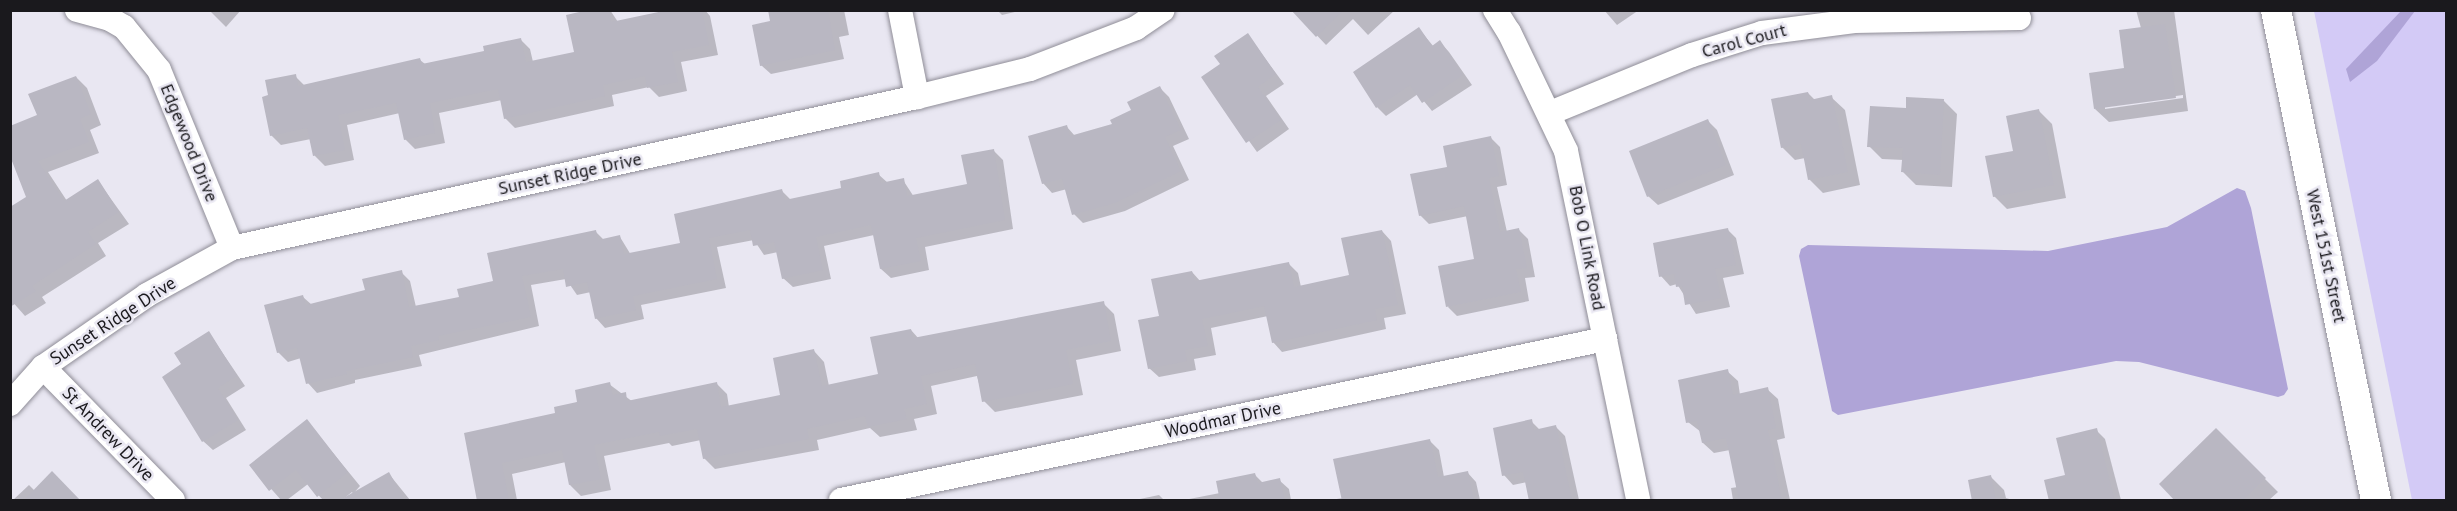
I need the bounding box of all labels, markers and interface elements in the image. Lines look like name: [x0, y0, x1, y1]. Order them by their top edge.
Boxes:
street label: Carol Court: [1699, 19, 1789, 63]
street label: Edgewood Drive: [156, 81, 222, 205]
street label: Sunset Ridge Drive: [496, 148, 644, 200]
street label: Bob O Link Road: [1564, 183, 1610, 313]
street label: West 151st Street: [2301, 187, 2351, 325]
street label: Sunset Ridge Drive: [46, 272, 180, 370]
street label: St Andrew Drive: [57, 382, 159, 486]
street label: Woodmar Drive: [1163, 397, 1283, 443]

